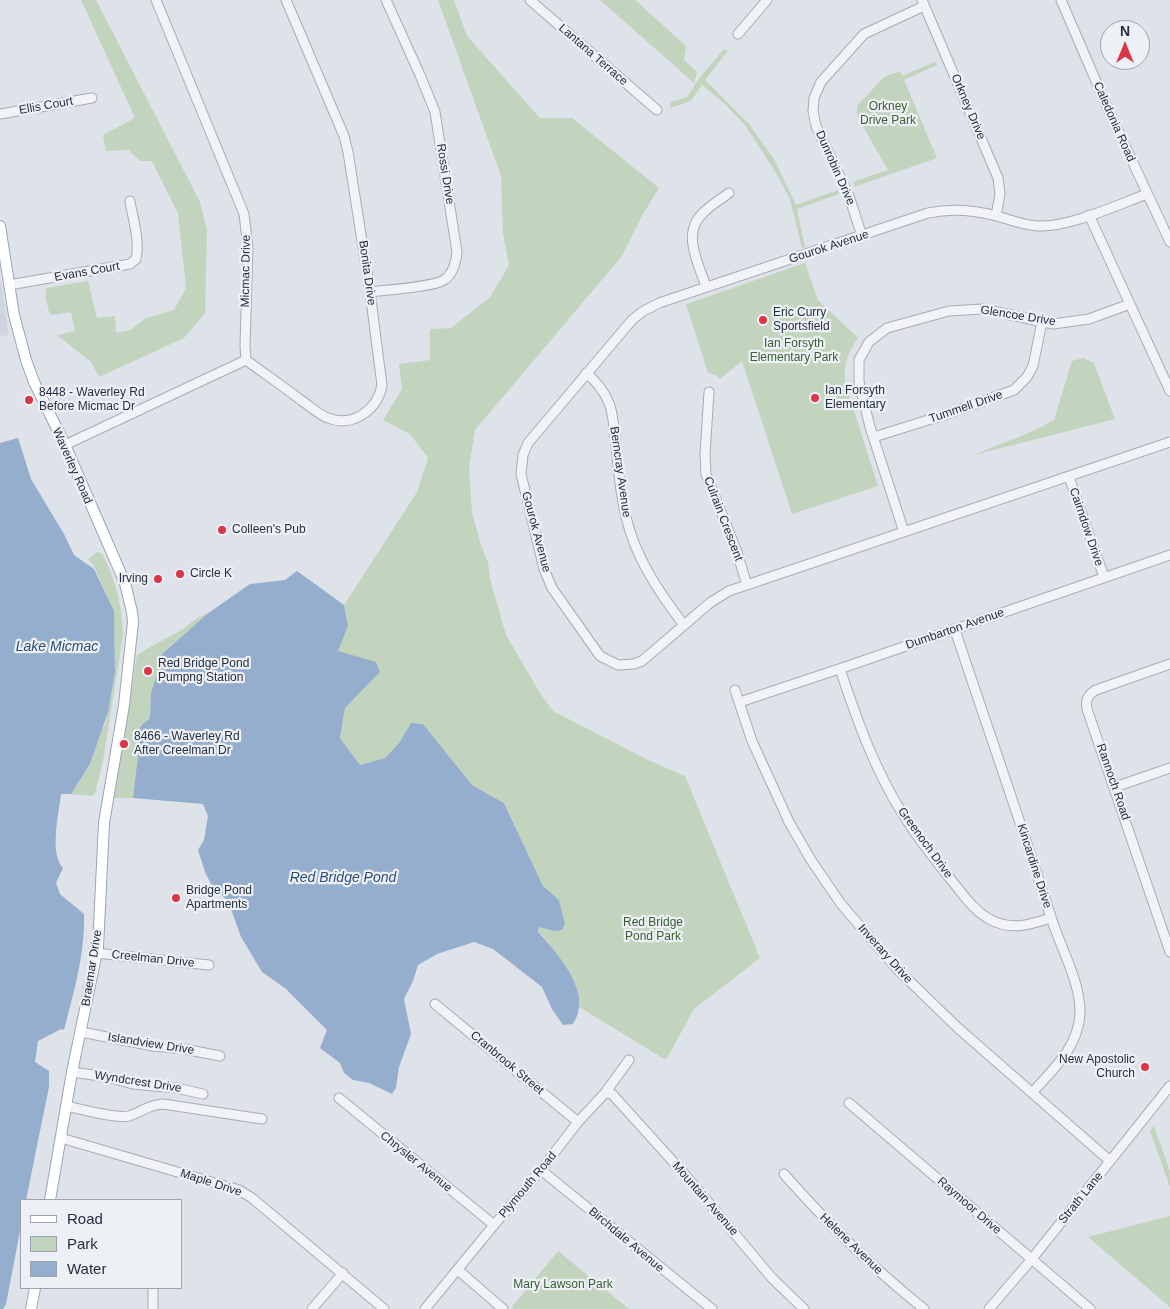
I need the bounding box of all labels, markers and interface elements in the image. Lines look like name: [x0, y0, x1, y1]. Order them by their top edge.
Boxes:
north arrow: [1100, 20, 1150, 70]
street label: Lantana Terrace: [556, 21, 630, 89]
text: N: [1120, 23, 1130, 39]
street label: Orkney Drive: [948, 72, 988, 142]
street label: Caledonia Road: [1090, 80, 1138, 164]
street label: Ellis Court: [18, 94, 74, 118]
park label: Orkney Drive Park: [860, 100, 916, 128]
street label: Dunrobin Drive: [812, 129, 858, 207]
street label: Rossi Drive: [433, 143, 457, 205]
street label: Gourok Avenue: [787, 227, 871, 267]
street label: Micmac Drive: [238, 235, 254, 307]
street label: Bonita Drive: [355, 240, 379, 306]
street label: Evans Court: [53, 259, 121, 285]
street label: Glencoe Drive: [979, 303, 1057, 329]
place label: Eric Curry Sportsfield: [773, 306, 830, 334]
marker: Eric Curry Sportsfield: [757, 314, 769, 326]
park label: Ian Forsyth Elementary Park: [750, 337, 838, 365]
place label: Ian Forsyth Elementary: [825, 384, 886, 412]
place label: 8448 - Waverley Rd Before Micmac Dr: [39, 386, 145, 414]
street label: Tummell Drive: [927, 388, 1005, 426]
marker: Ian Forsyth Elementary: [809, 392, 821, 404]
marker: 8448 - Waverley Rd Before Micmac Dr: [23, 394, 35, 406]
street label: Waverley Road: [49, 426, 95, 506]
street label: Berncray Avenue: [606, 426, 634, 518]
street label: Culrain Crescent: [700, 475, 746, 563]
street label: Cairndow Drive: [1066, 486, 1106, 568]
street label: Gourok Avenue: [518, 490, 554, 574]
place label: Colleen's Pub: [232, 523, 306, 537]
marker: Colleen's Pub: [216, 524, 228, 536]
place label: Circle K: [190, 567, 232, 581]
marker: Circle K: [174, 568, 186, 580]
place label: Irving: [119, 572, 148, 586]
marker: Irving: [152, 573, 164, 585]
street label: Dumbarton Avenue: [904, 605, 1006, 653]
water label: Lake Micmac: [16, 639, 98, 655]
place label: Red Bridge Pond Pumpng Station: [158, 657, 249, 685]
marker: Red Bridge Pond Pumpng Station: [142, 665, 154, 677]
place label: 8466 - Waverley Rd After Creelman Dr: [134, 730, 240, 758]
marker: 8466 - Waverley Rd After Creelman Dr: [118, 738, 130, 750]
street label: Rannoch Road: [1093, 742, 1133, 822]
street label: Greenoch Drive: [894, 805, 956, 881]
street label: Kincardine Drive: [1014, 822, 1054, 910]
water label: Red Bridge Pond: [290, 870, 396, 886]
place label: Bridge Pond Apartments: [186, 884, 252, 912]
marker: Bridge Pond Apartments: [170, 892, 182, 904]
park label: Red Bridge Pond Park: [623, 916, 683, 944]
street label: Inverary Drive: [855, 921, 915, 987]
street label: Braemar Drive: [79, 929, 105, 1007]
street label: Creelman Drive: [111, 947, 195, 971]
street label: Cranbrook Street: [467, 1028, 547, 1098]
street label: Islandview Drive: [107, 1030, 195, 1058]
place label: New Apostolic Church: [1059, 1053, 1135, 1081]
marker: New Apostolic Church: [1139, 1061, 1151, 1073]
street label: Wyndcrest Drive: [93, 1068, 183, 1096]
street label: Chrysler Avenue: [377, 1129, 455, 1195]
street label: Plymouth Road: [496, 1149, 560, 1221]
street label: Mountain Avenue: [669, 1159, 741, 1239]
street label: Maple Drive: [178, 1166, 244, 1200]
street label: Strath Lane: [1056, 1169, 1106, 1227]
street label: Raymoor Drive: [934, 1174, 1004, 1238]
legend: [20, 1199, 182, 1289]
street label: Birchdale Avenue: [585, 1204, 667, 1276]
text: Road: [67, 1210, 103, 1227]
street label: Helene Avenue: [817, 1210, 885, 1278]
text: Park: [67, 1235, 98, 1252]
text: Water: [67, 1260, 106, 1277]
park label: Mary Lawson Park: [513, 1278, 613, 1292]

